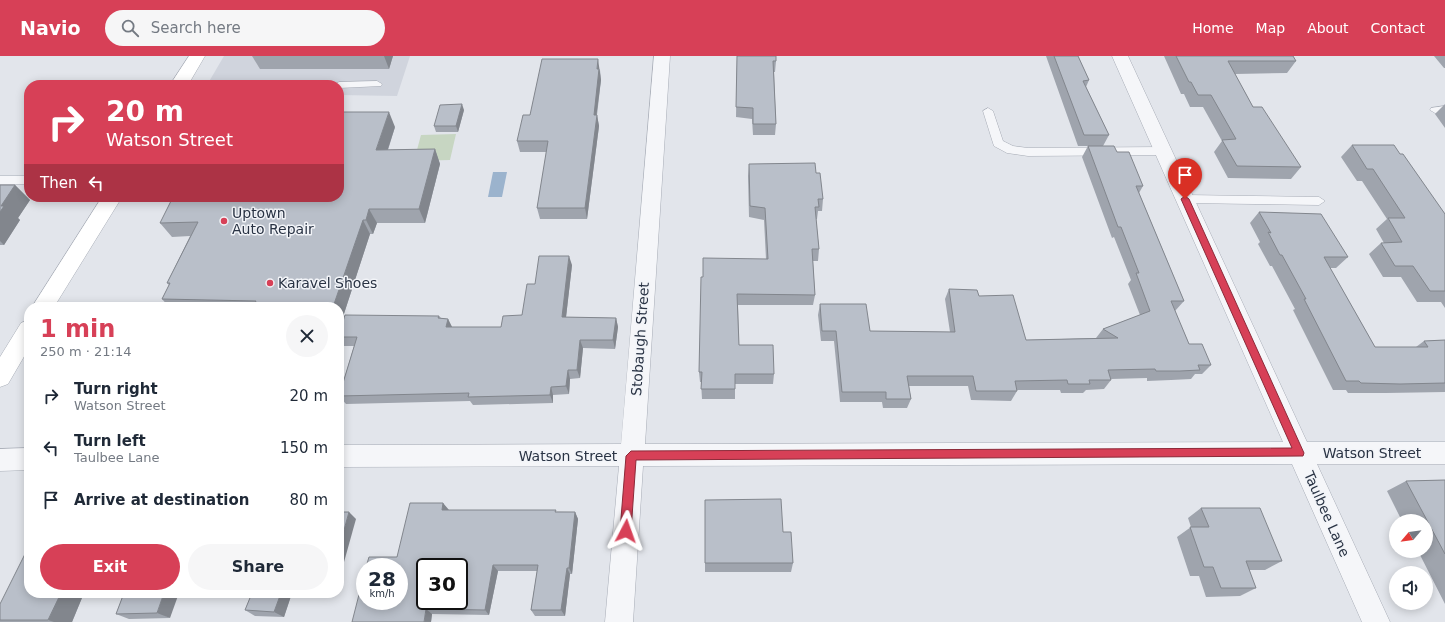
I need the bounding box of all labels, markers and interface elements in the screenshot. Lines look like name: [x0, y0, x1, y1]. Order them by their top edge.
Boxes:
search box: [105, 10, 385, 46]
text: Navio: [20, 17, 81, 39]
icon: search: [119, 17, 141, 39]
text: Search here: [151, 19, 241, 37]
text: Home: [1192, 20, 1234, 36]
text: Map: [1256, 20, 1285, 36]
text: About: [1307, 20, 1349, 36]
text: Contact: [1371, 20, 1425, 36]
text: 20 m: [106, 95, 184, 128]
icon: right: [40, 96, 92, 148]
text: Watson Street: [106, 129, 233, 150]
pin: [1168, 158, 1202, 199]
icon: arrive: [1174, 164, 1196, 186]
icon: left: [85, 172, 107, 194]
text: Then: [40, 174, 77, 192]
place label: Uptown Auto Repair: [232, 205, 314, 237]
marker: Uptown Auto Repair: [219, 216, 229, 226]
place label: Karavel Shoes: [278, 275, 377, 291]
marker: Karavel Shoes: [265, 278, 275, 288]
street label: Stobaugh Street: [628, 281, 652, 396]
text: 1 min: [40, 315, 115, 343]
button: close: [286, 315, 328, 357]
text: 250 m · 21:14: [40, 344, 131, 359]
text: Turn right: [74, 380, 158, 398]
icon: right: [40, 385, 62, 407]
text: 20 m: [290, 387, 328, 405]
text: Watson Street: [74, 398, 166, 413]
text: Turn left: [74, 432, 146, 450]
icon: left: [40, 437, 62, 459]
text: 150 m: [280, 439, 328, 457]
street label: Watson Street: [1323, 445, 1422, 461]
street label: Watson Street: [519, 448, 618, 464]
text: Taulbee Lane: [74, 450, 159, 465]
street label: Taulbee Lane: [1301, 468, 1353, 559]
icon: arrive: [40, 489, 62, 511]
text: Arrive at destination: [74, 491, 249, 509]
text: 80 m: [290, 491, 328, 509]
position arrow: [605, 510, 647, 552]
north arrow: [1389, 514, 1433, 558]
map controls: [1389, 514, 1433, 610]
button: Exit: [40, 544, 180, 590]
button: Share: [188, 544, 328, 590]
speed limit sign: 30: [416, 558, 468, 610]
button: sound: [1389, 566, 1433, 610]
text: 28: [368, 567, 396, 591]
text: km/h: [369, 588, 395, 599]

